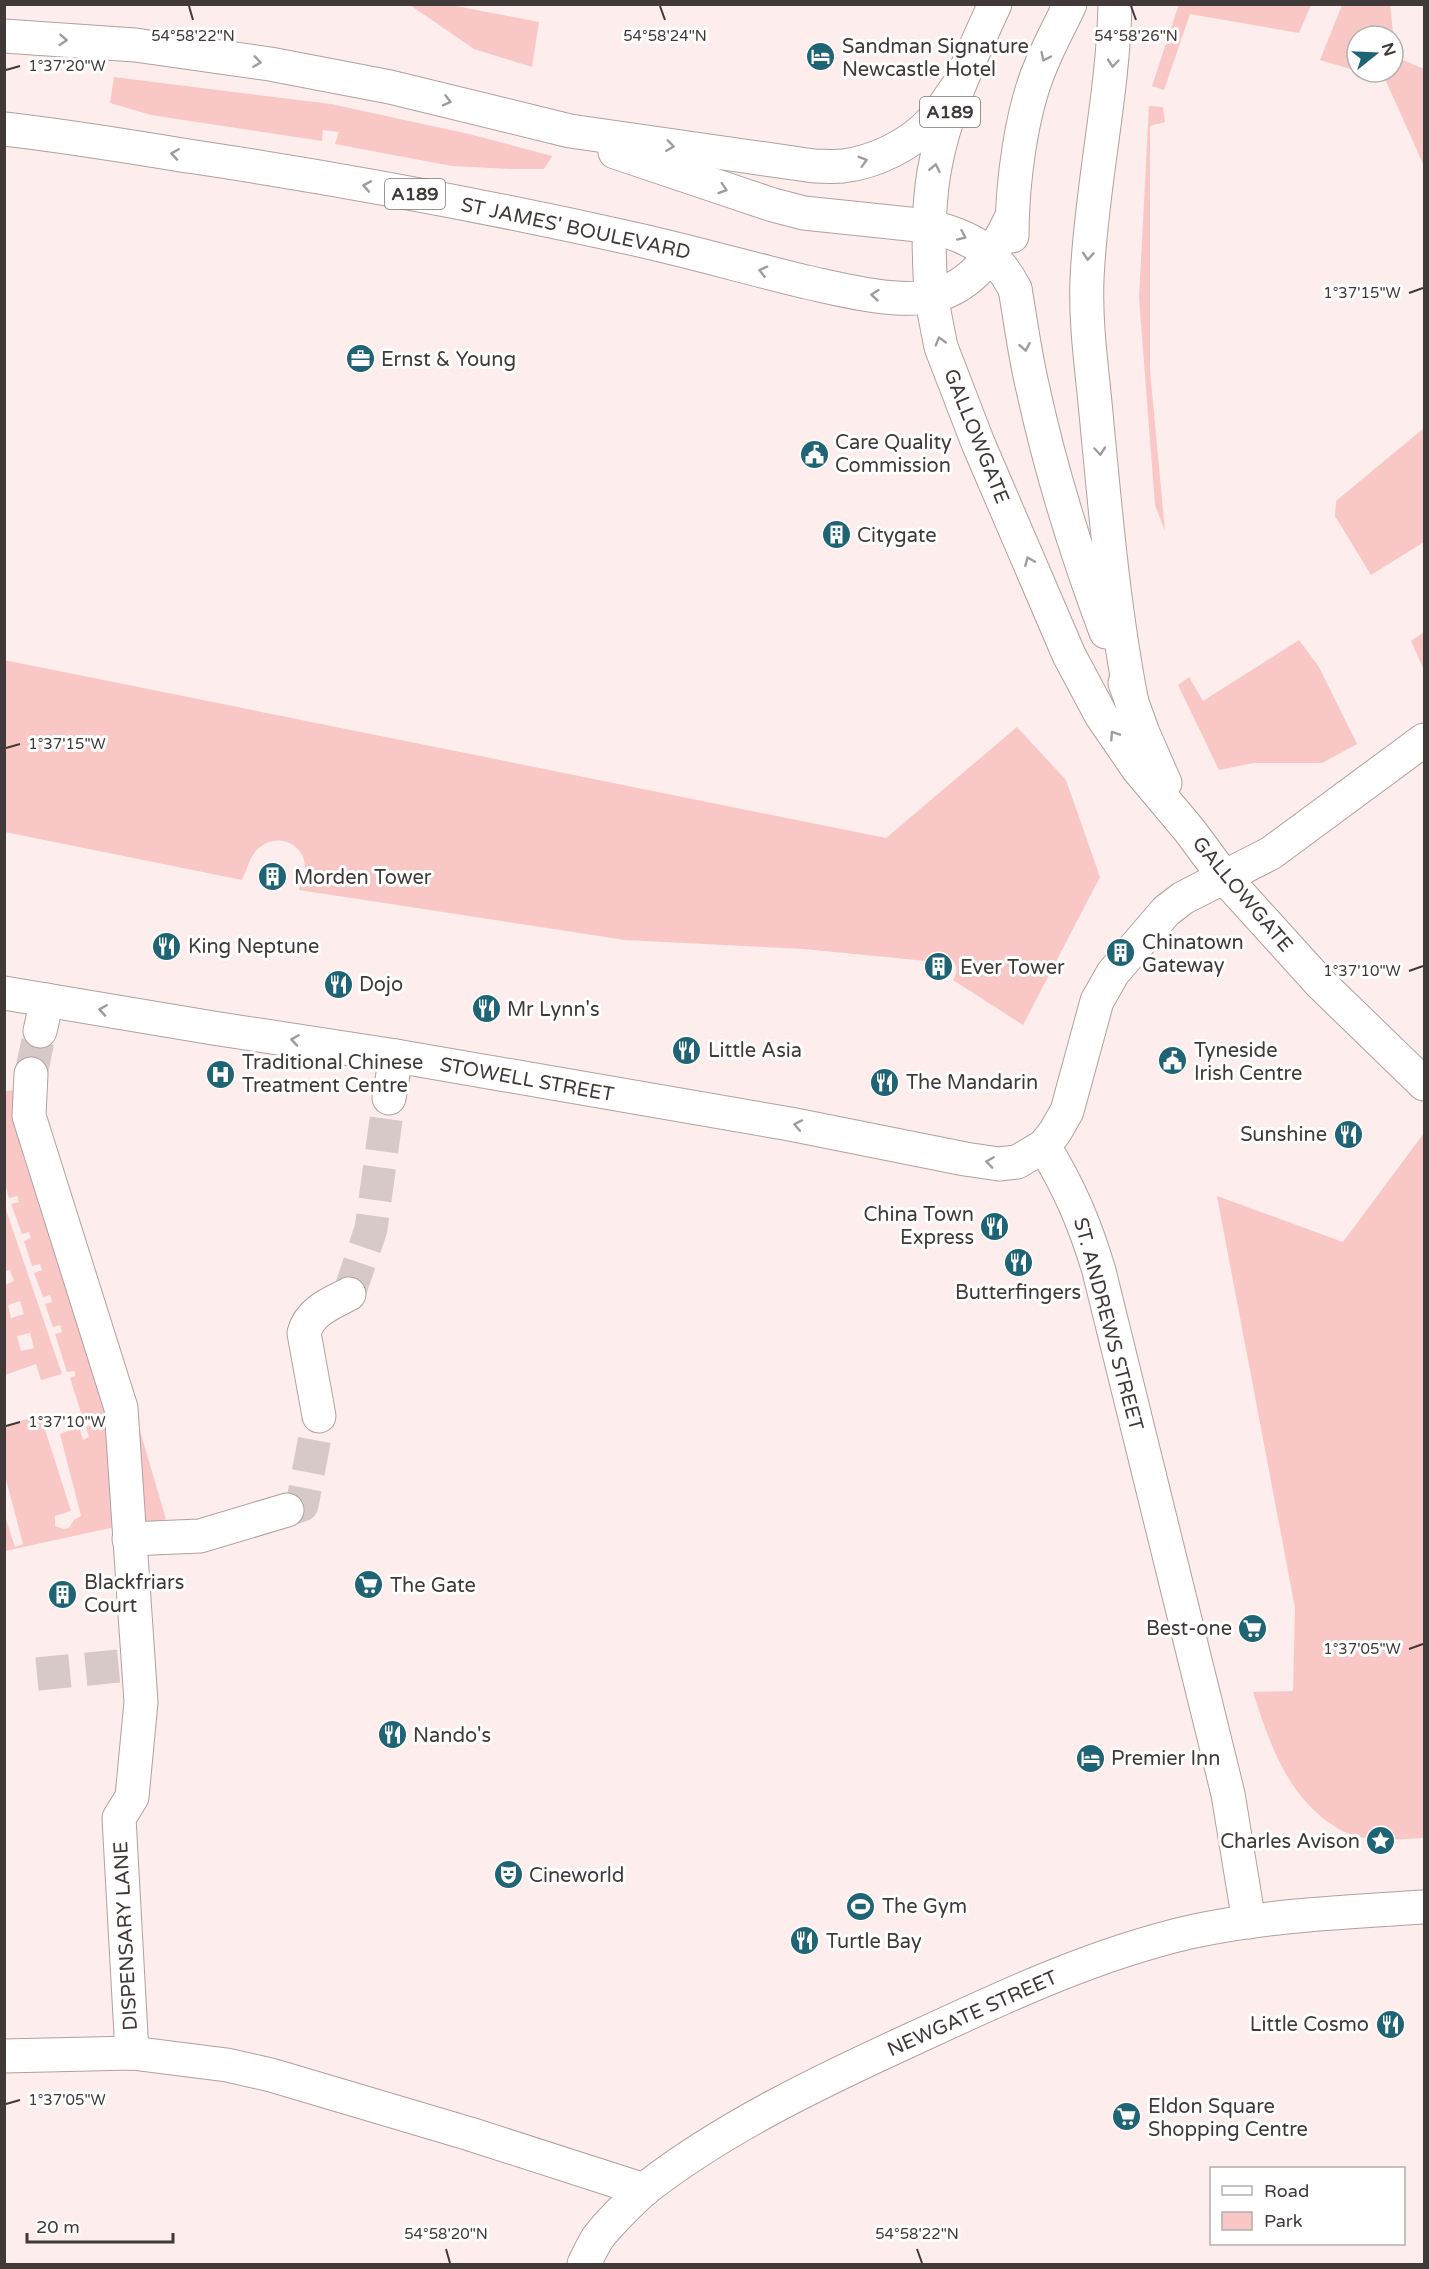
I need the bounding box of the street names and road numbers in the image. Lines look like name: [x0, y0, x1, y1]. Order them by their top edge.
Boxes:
road number: A189: [920, 97, 980, 127]
road number: A189: [385, 179, 445, 209]
street label: ST JAMES' BOULEVARD: [459, 193, 693, 265]
street label: GALLOWGATE: [938, 365, 1014, 507]
street label: GALLOWGATE: [1187, 832, 1297, 957]
street label: STOWELL STREET: [438, 1053, 616, 1107]
street label: ST. ANDREWS STREET: [1068, 1215, 1148, 1433]
street label: DISPENSARY LANE: [109, 1841, 143, 2031]
street label: NEWGATE STREET: [884, 1966, 1061, 2062]

